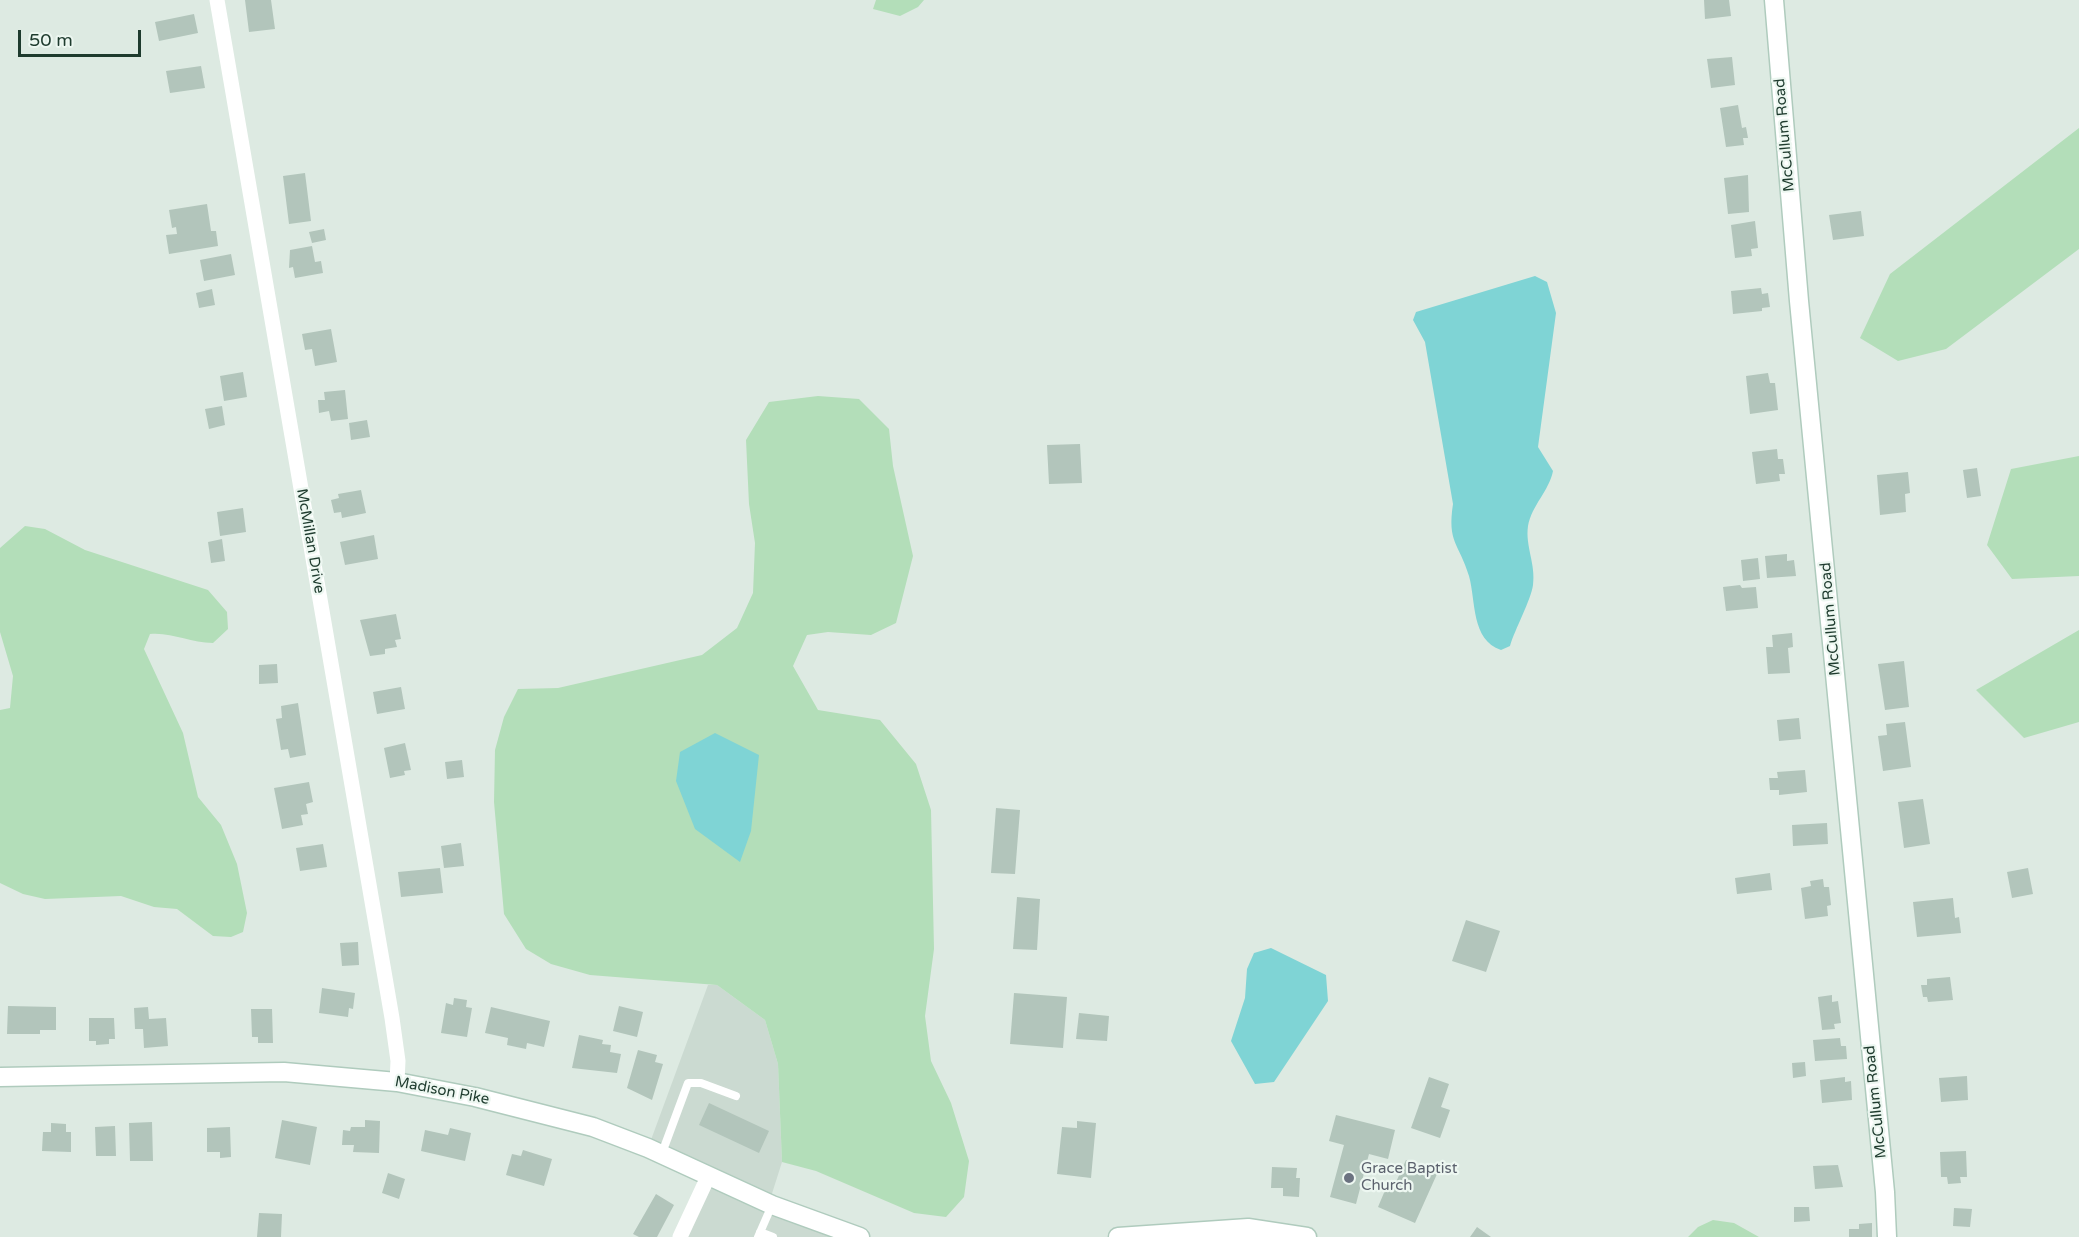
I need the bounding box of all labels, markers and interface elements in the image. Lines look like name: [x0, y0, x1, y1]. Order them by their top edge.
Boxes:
scale bar: [21, 18, 144, 56]
text: 50 m: [29, 29, 73, 51]
street label: McCullum Road: [1771, 78, 1799, 192]
street label: McMillan Drive: [292, 487, 328, 595]
street label: McCullum Road: [1817, 562, 1845, 676]
street label: McCullum Road: [1861, 1045, 1891, 1159]
street label: Madison Pike: [393, 1073, 491, 1109]
place label: Grace Baptist Church: [1361, 1160, 1457, 1195]
marker: Grace Baptist Church: [1342, 1171, 1356, 1185]

